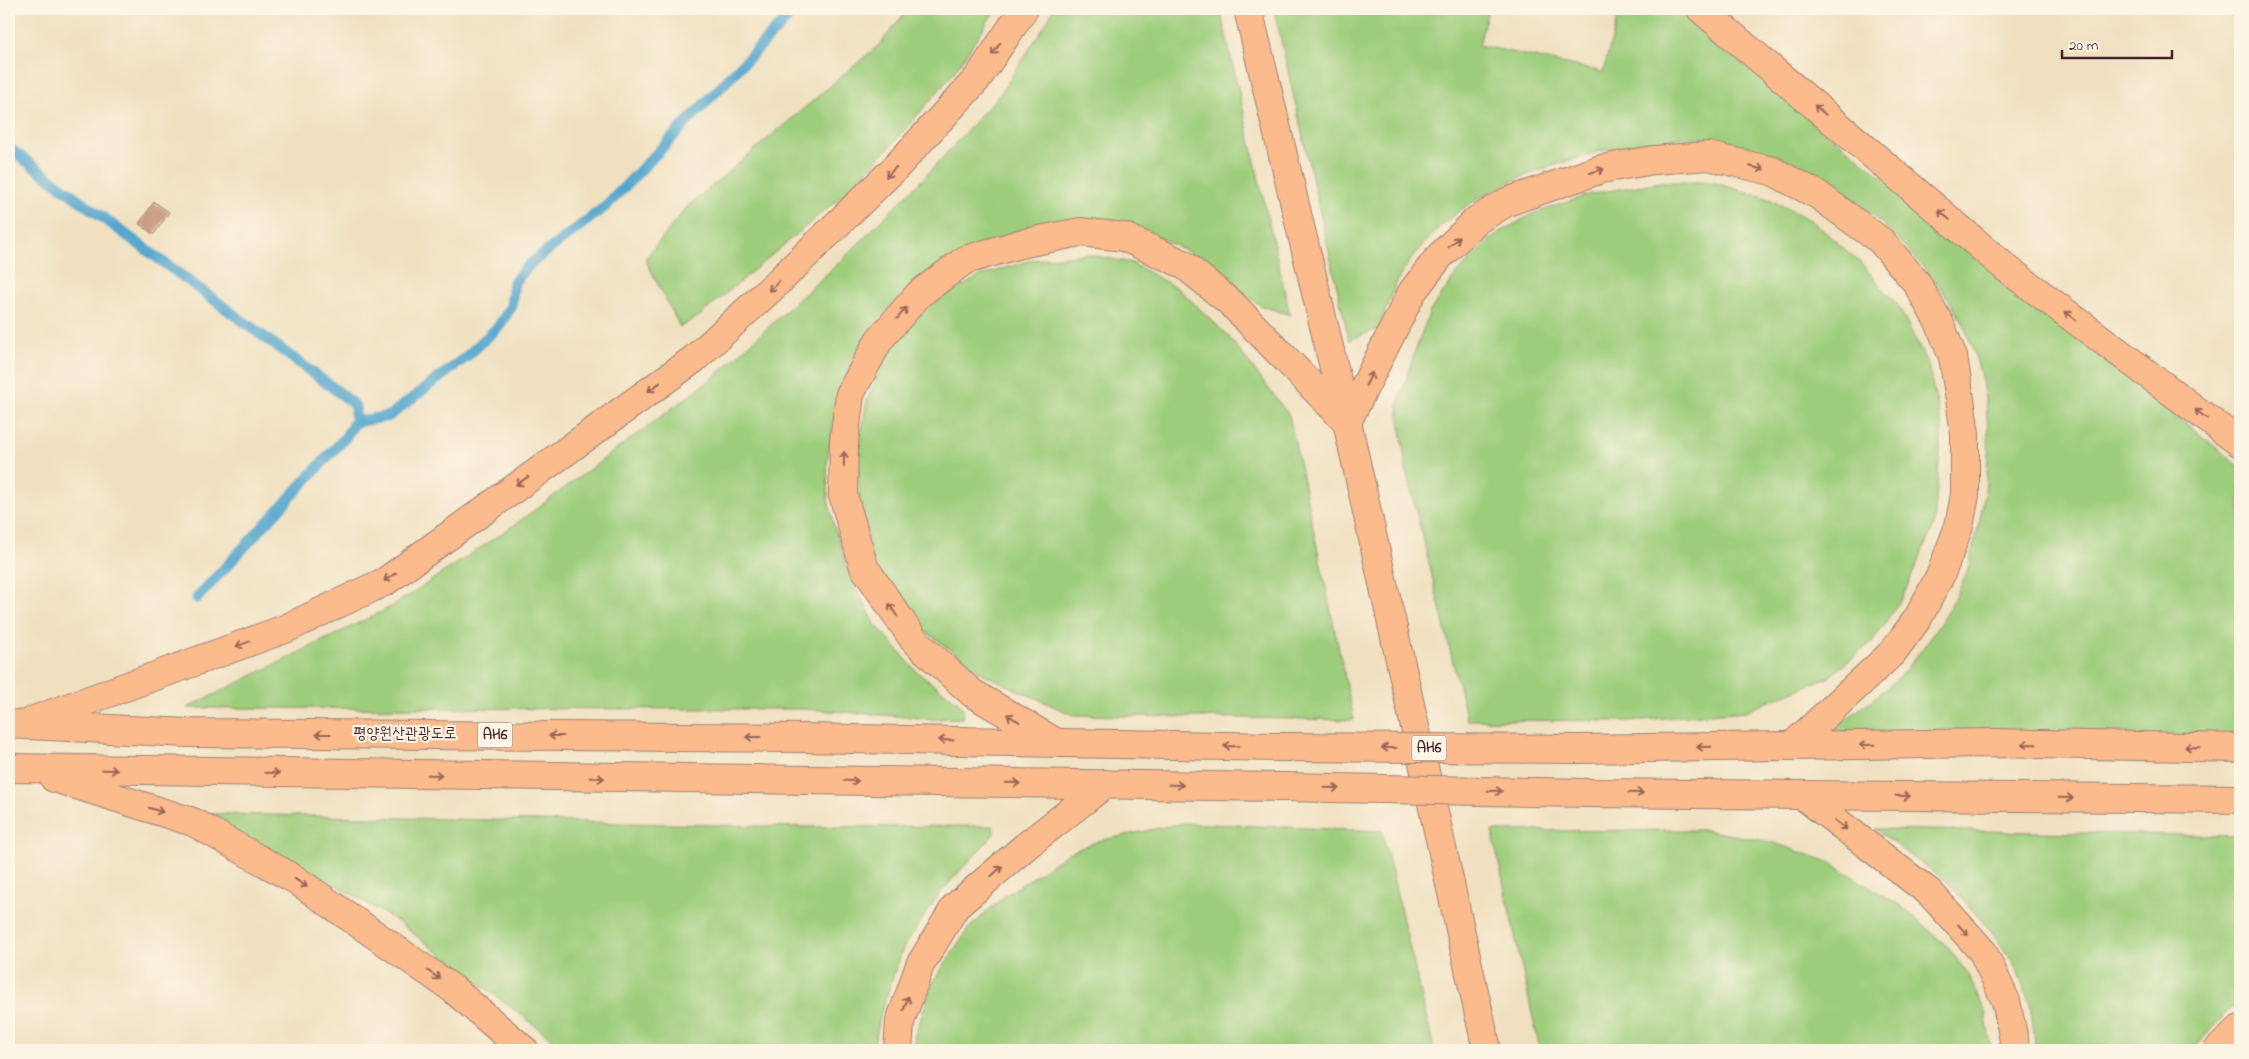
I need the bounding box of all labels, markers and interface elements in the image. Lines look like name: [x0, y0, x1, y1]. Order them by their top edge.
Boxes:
scale bar: [2062, 28, 2172, 60]
text: 20 m: [2069, 35, 2099, 57]
one-way arrow: [991, 42, 1001, 56]
one-way arrow: [1814, 104, 1827, 116]
one-way arrow: [1749, 164, 1765, 173]
one-way arrow: [1589, 165, 1605, 175]
one-way arrow: [885, 166, 897, 179]
one-way arrow: [1938, 210, 1951, 221]
one-way arrow: [1448, 236, 1460, 248]
one-way arrow: [768, 280, 781, 291]
one-way arrow: [896, 307, 908, 320]
one-way arrow: [2065, 311, 2078, 322]
one-way arrow: [1365, 372, 1374, 387]
one-way arrow: [647, 382, 661, 392]
one-way arrow: [2194, 409, 2208, 419]
one-way arrow: [839, 452, 849, 468]
one-way arrow: [515, 476, 529, 486]
one-way arrow: [383, 572, 397, 582]
one-way arrow: [888, 603, 898, 617]
one-way arrow: [235, 640, 251, 649]
one-way arrow: [1006, 712, 1020, 722]
street label: 평양원산관광도로: [354, 722, 457, 746]
road number: AH6: [478, 722, 512, 748]
one-way arrow: [316, 729, 332, 739]
one-way arrow: [548, 731, 564, 741]
one-way arrow: [746, 732, 762, 742]
one-way arrow: [939, 735, 955, 745]
road number: AH6: [1412, 736, 1446, 760]
one-way arrow: [2021, 739, 2037, 748]
one-way arrow: [1859, 740, 1875, 749]
one-way arrow: [1224, 742, 1240, 751]
one-way arrow: [1696, 742, 1712, 752]
one-way arrow: [2184, 742, 2200, 752]
one-way arrow: [1381, 743, 1397, 753]
one-way arrow: [102, 765, 118, 775]
one-way arrow: [264, 768, 280, 777]
one-way arrow: [426, 770, 443, 780]
one-way arrow: [589, 773, 605, 782]
one-way arrow: [842, 776, 858, 786]
one-way arrow: [1004, 778, 1021, 788]
one-way arrow: [1167, 780, 1183, 790]
one-way arrow: [1324, 783, 1340, 793]
one-way arrow: [1486, 786, 1503, 796]
one-way arrow: [1627, 789, 1643, 798]
one-way arrow: [1894, 791, 1911, 801]
one-way arrow: [2057, 793, 2073, 802]
one-way arrow: [148, 806, 164, 815]
one-way arrow: [1834, 819, 1847, 830]
one-way arrow: [990, 866, 1003, 877]
one-way arrow: [293, 878, 307, 888]
one-way arrow: [1958, 924, 1969, 937]
one-way arrow: [427, 970, 441, 981]
one-way arrow: [902, 995, 912, 1011]

